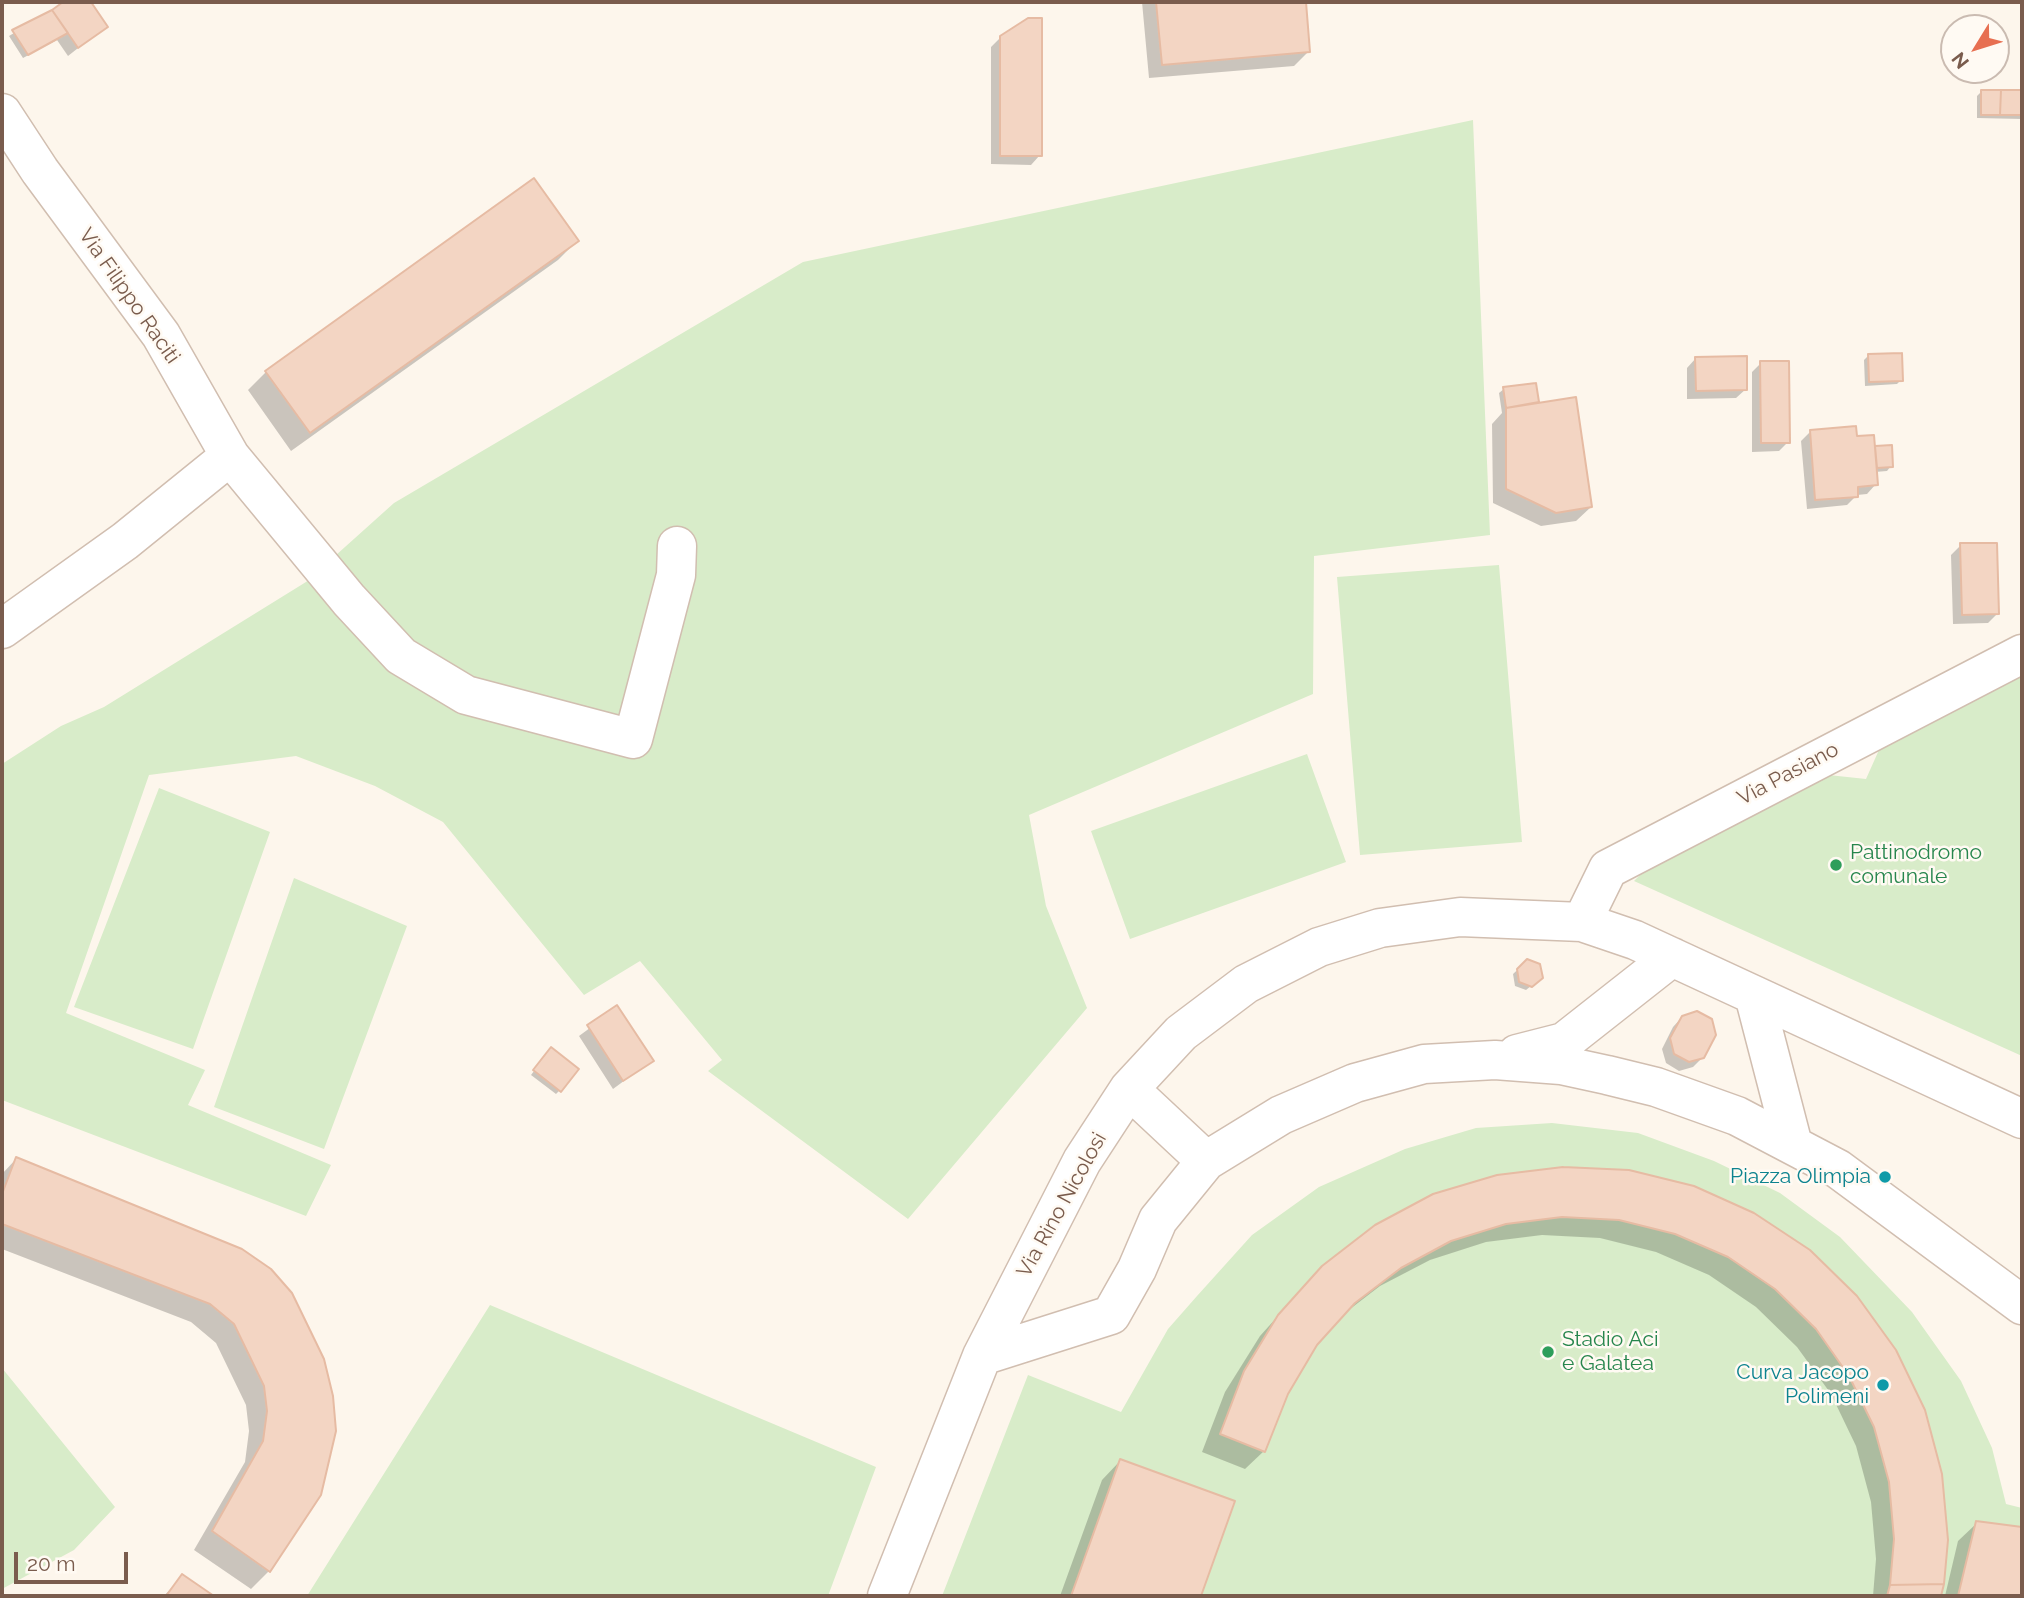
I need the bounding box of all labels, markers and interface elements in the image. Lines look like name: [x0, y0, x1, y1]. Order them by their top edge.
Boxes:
north arrow: [1940, 14, 2010, 84]
text: N: [1947, 48, 1973, 73]
street label: Via Filippo Raciti: [73, 224, 185, 368]
street label: Via Pasiano: [1733, 737, 1843, 811]
place label: Pattinodromo comunale: [1850, 840, 1982, 890]
marker: Pattinodromo comunale: [1828, 857, 1844, 873]
street label: Via Rino Nicolosi: [1012, 1128, 1112, 1282]
place label: Piazza Olimpia: [1730, 1164, 1871, 1190]
marker: Piazza Olimpia: [1877, 1169, 1893, 1185]
place label: Stadio Aci e Galatea: [1562, 1327, 1659, 1377]
marker: Stadio Aci e Galatea: [1540, 1344, 1556, 1360]
place label: Curva Jacopo Polimeni: [1736, 1360, 1869, 1410]
marker: Curva Jacopo Polimeni: [1875, 1377, 1891, 1393]
scale bar: [18, 1538, 131, 1582]
text: 20 m: [27, 1551, 75, 1576]

